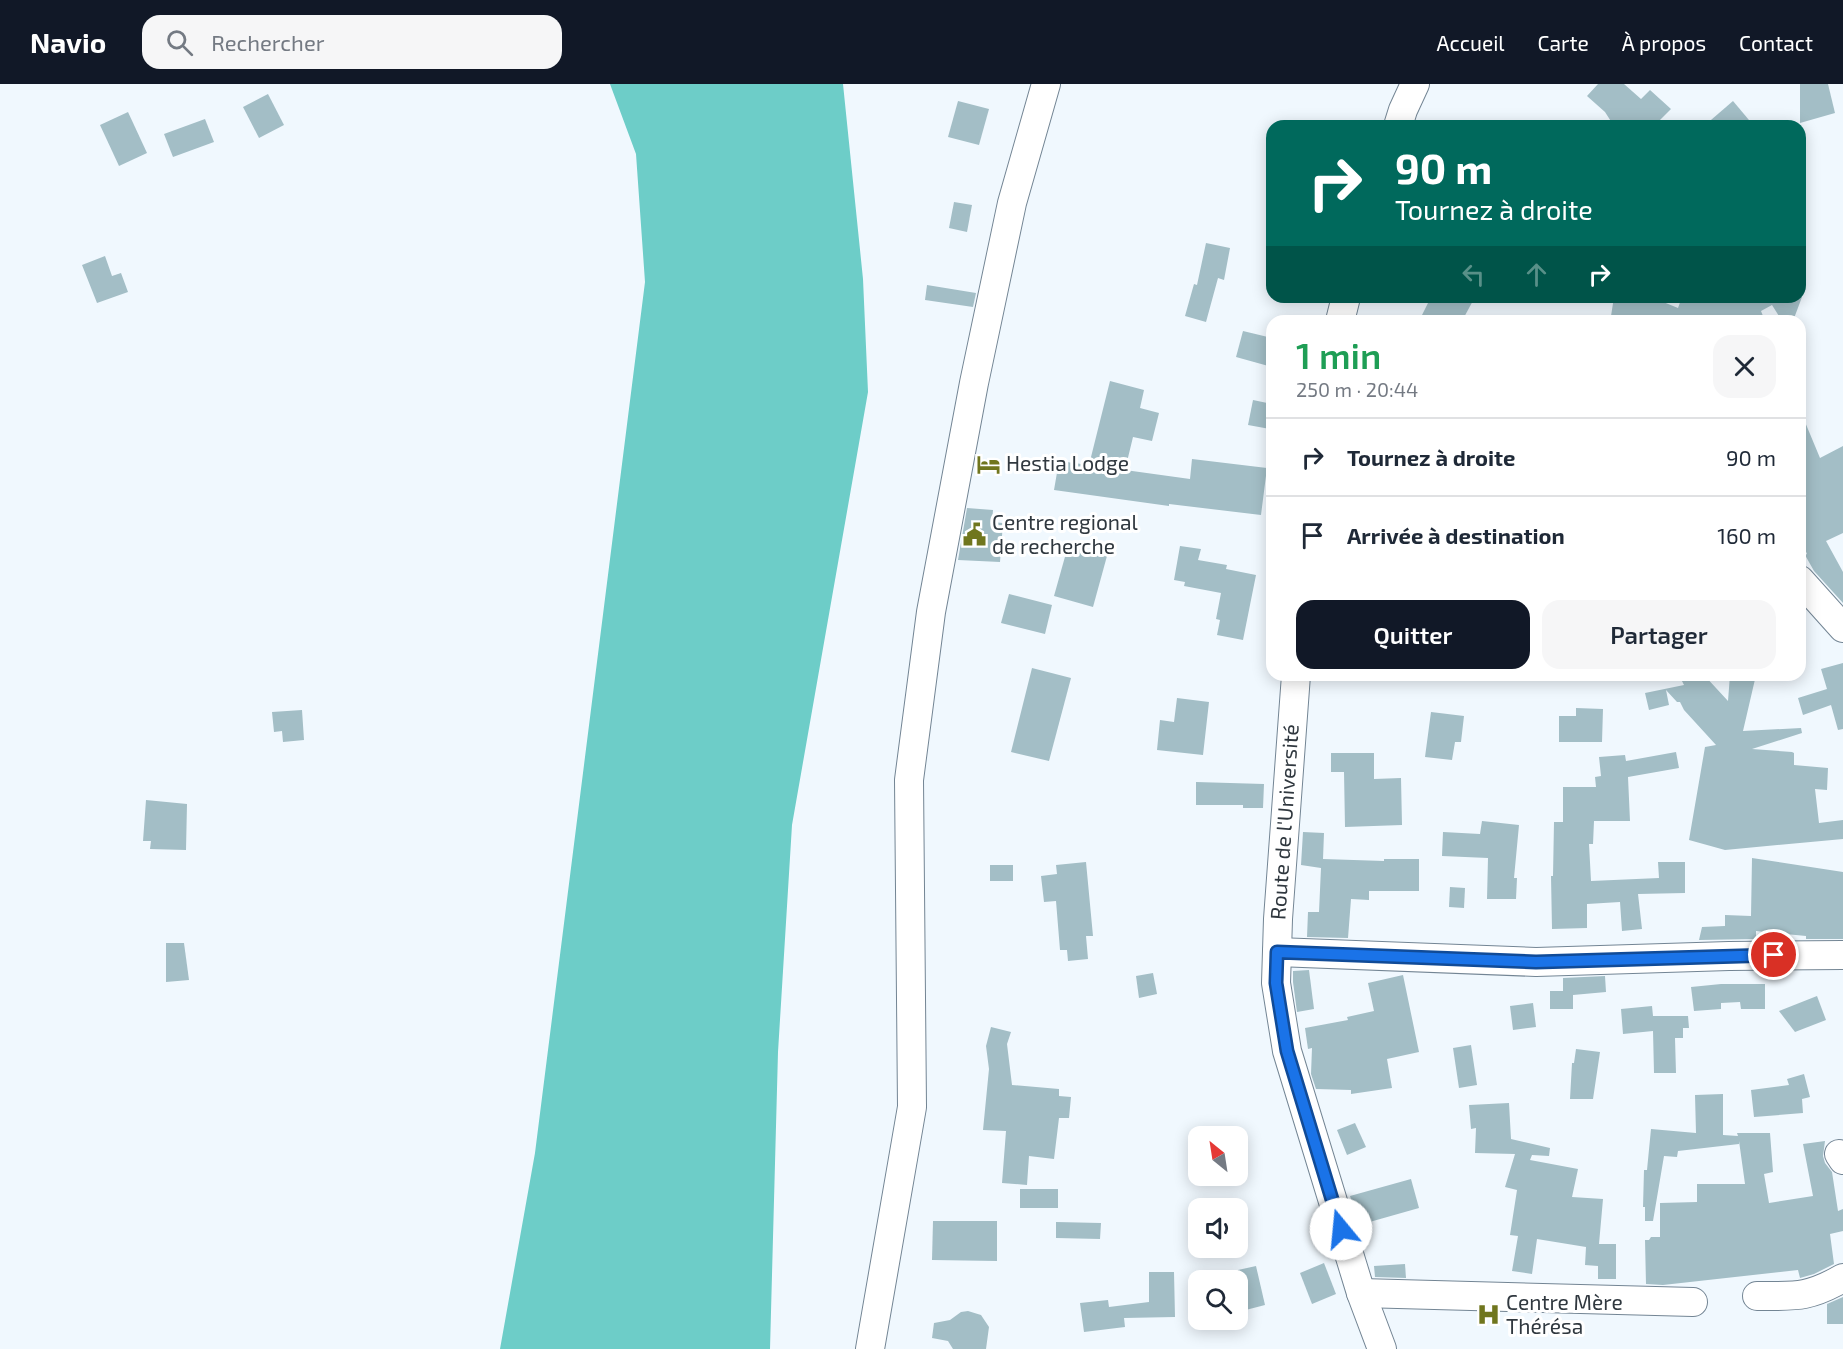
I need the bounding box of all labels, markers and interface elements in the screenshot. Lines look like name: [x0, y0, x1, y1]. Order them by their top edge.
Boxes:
search box: [142, 15, 562, 69]
text: Navio: [30, 25, 106, 59]
icon: search: [163, 26, 196, 59]
text: Rechercher: [211, 29, 325, 55]
text: Accueil: [1436, 30, 1505, 55]
text: Carte: [1538, 30, 1589, 55]
text: À propos: [1622, 30, 1706, 55]
text: Contact: [1739, 30, 1813, 55]
text: 90 m: [1395, 142, 1492, 192]
icon: right: [1296, 144, 1374, 222]
text: Tournez à droite: [1395, 193, 1593, 225]
icon: left: [1457, 258, 1490, 291]
icon: ahead: [1520, 258, 1553, 291]
icon: right: [1583, 258, 1616, 291]
text: 1 min: [1296, 333, 1381, 376]
button: close: [1713, 335, 1776, 398]
text: 250 m · 20:44: [1296, 377, 1418, 401]
icon: right: [1296, 441, 1329, 474]
text: Tournez à droite: [1347, 444, 1516, 470]
text: 90 m: [1726, 444, 1776, 470]
place label: Hestia Lodge: [1006, 450, 1129, 475]
hotel icon: Hestia Lodge: [975, 451, 1001, 477]
place label: Centre regional de recherche: [992, 509, 1139, 558]
icon: arrive: [1296, 519, 1329, 552]
public building icon: Centre regional de recherche: [961, 522, 987, 548]
text: Arrivée à destination: [1347, 522, 1565, 548]
text: 160 m: [1717, 522, 1776, 548]
button: Quitter: [1296, 600, 1530, 669]
button: Partager: [1542, 600, 1776, 669]
street label: Route de l'Université: [1264, 723, 1303, 921]
pin: [1748, 929, 1799, 980]
icon: arrive: [1757, 938, 1790, 971]
north arrow: [1188, 1126, 1248, 1186]
map controls: [1188, 1126, 1248, 1330]
position arrow: [1309, 1197, 1373, 1261]
button: sound: [1188, 1198, 1248, 1258]
button: search: [1188, 1270, 1248, 1330]
place label: Centre Mère Thérésa: [1506, 1289, 1623, 1338]
hospital icon: Centre Mère Thérésa: [1475, 1302, 1501, 1328]

